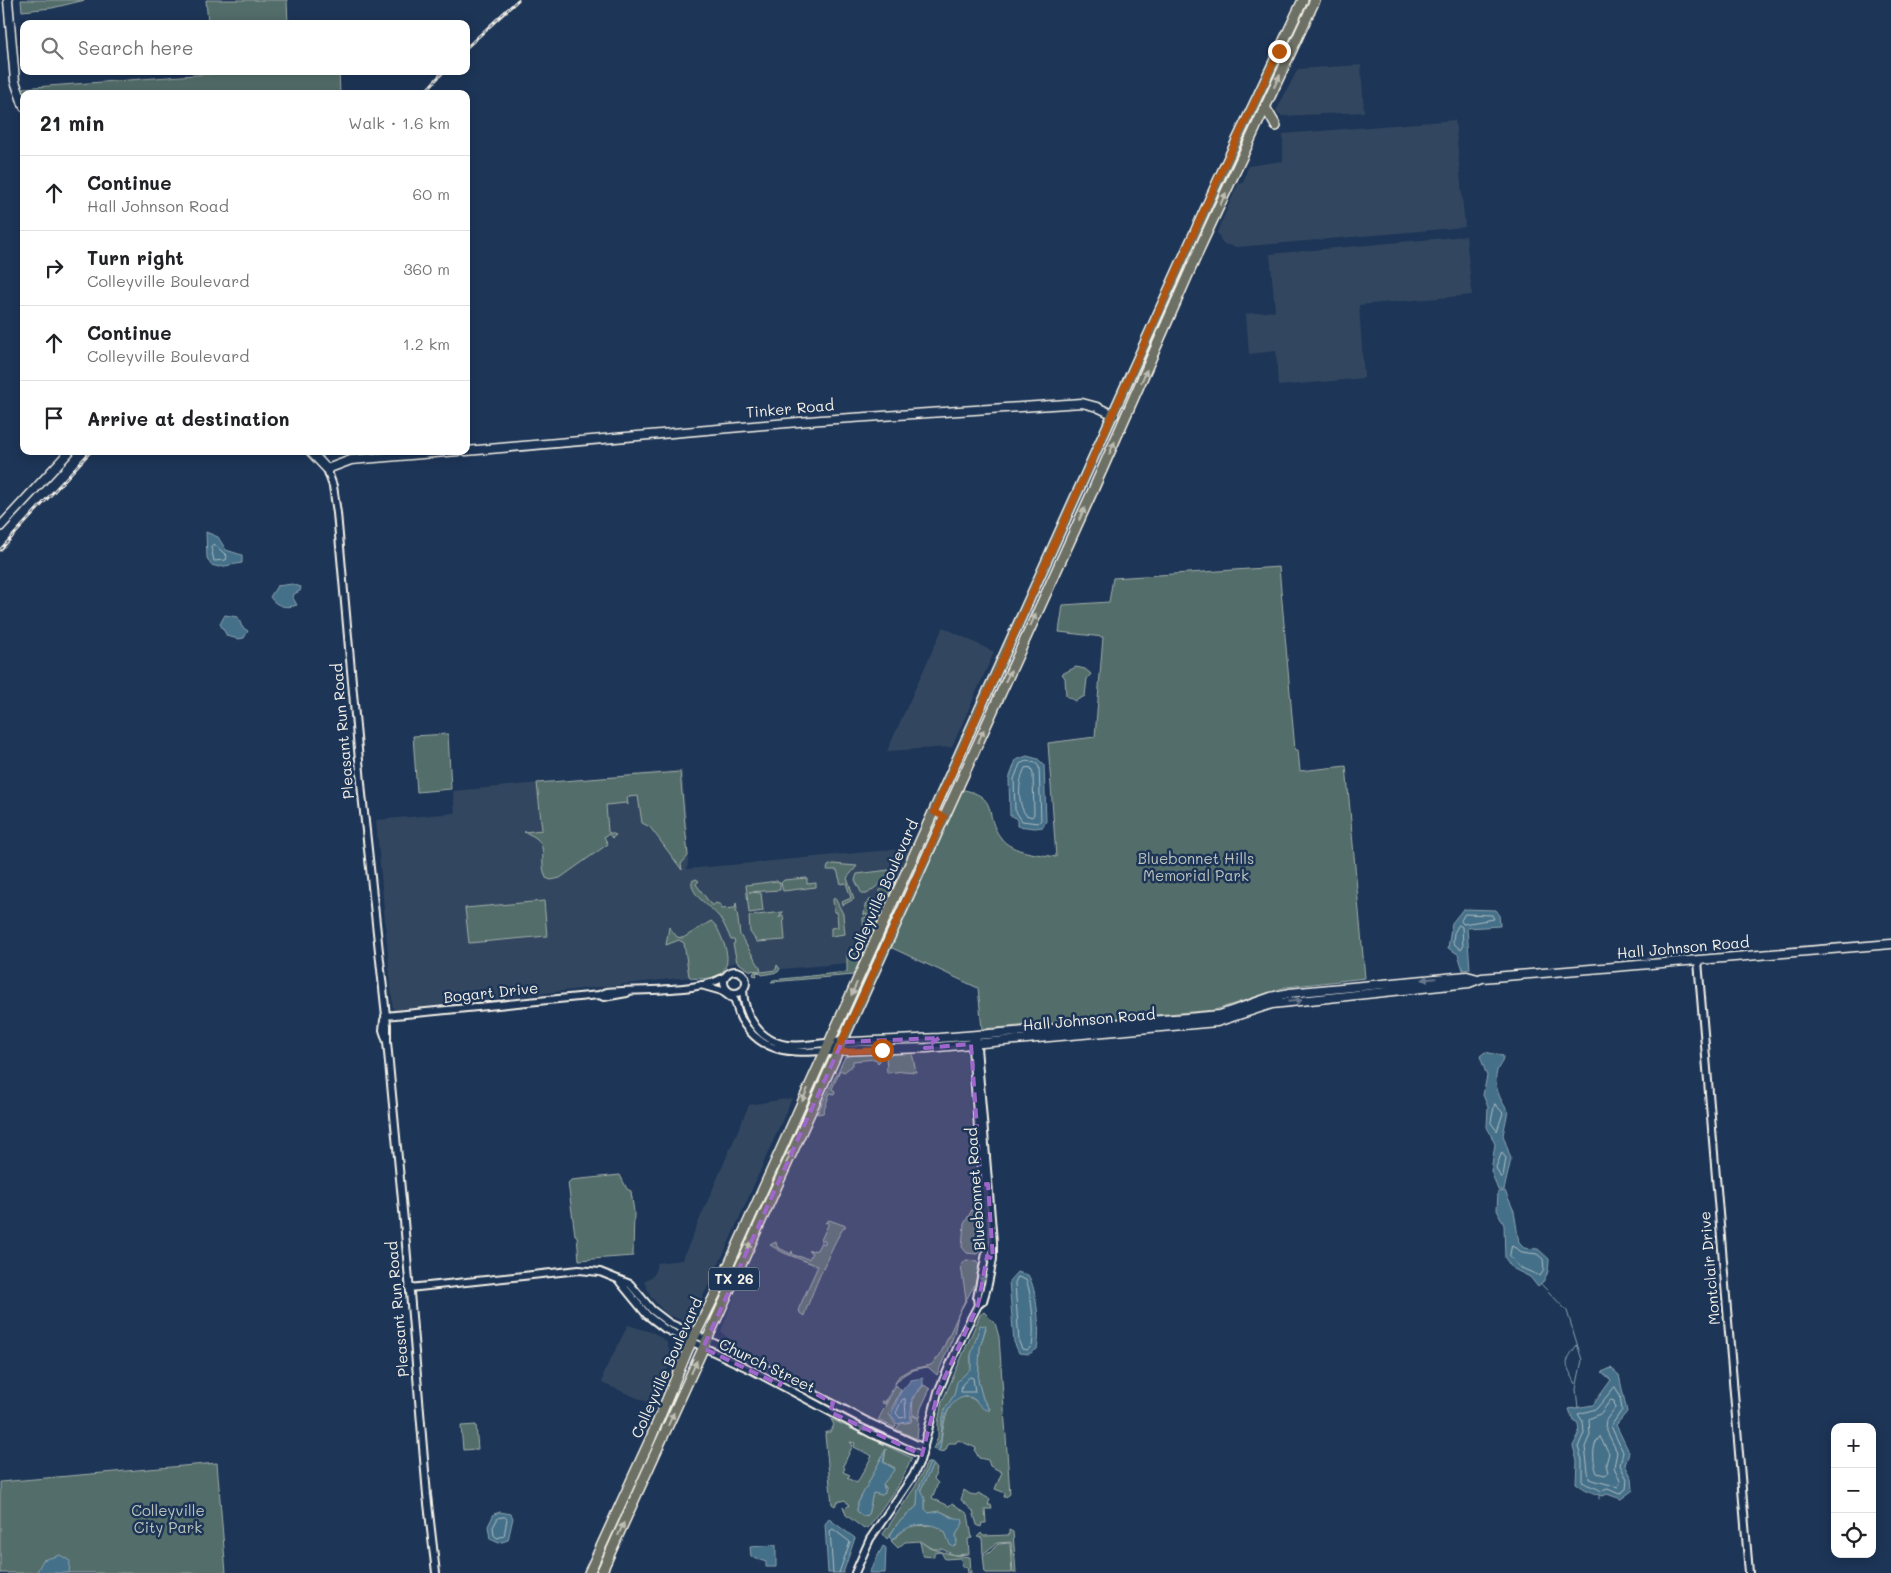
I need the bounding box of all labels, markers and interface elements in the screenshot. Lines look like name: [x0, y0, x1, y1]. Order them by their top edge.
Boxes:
search box: [20, 20, 470, 75]
icon: search: [38, 34, 66, 62]
text: Search here: [78, 35, 194, 60]
route end: [1268, 40, 1291, 63]
one-way arrow: [1274, 74, 1282, 88]
text: 21 min: [40, 109, 104, 136]
text: Walk · 1.6 km: [348, 112, 450, 133]
text: Continue: [87, 170, 172, 195]
icon: ahead: [40, 179, 68, 207]
text: 60 m: [413, 183, 450, 204]
one-way arrow: [1219, 192, 1227, 206]
text: Hall Johnson Road: [87, 195, 229, 216]
text: Turn right: [87, 245, 184, 270]
icon: right: [40, 254, 68, 282]
text: 360 m: [403, 258, 450, 279]
text: Colleyville Boulevard: [87, 270, 249, 291]
text: Continue: [87, 320, 172, 345]
icon: ahead: [40, 329, 68, 357]
text: 1.2 km: [403, 333, 450, 354]
text: Colleyville Boulevard: [87, 345, 249, 366]
one-way arrow: [1140, 369, 1148, 383]
street label: Tinker Road: [745, 394, 835, 422]
icon: arrive: [40, 404, 68, 432]
text: Arrive at destination: [87, 406, 290, 431]
one-way arrow: [1108, 441, 1116, 455]
one-way arrow: [1078, 507, 1086, 521]
one-way arrow: [1030, 613, 1038, 627]
street label: Pleasant Run Road: [326, 662, 358, 800]
one-way arrow: [1004, 669, 1012, 683]
one-way arrow: [977, 729, 985, 743]
street label: Colleyville Boulevard: [842, 816, 922, 963]
park label: Bluebonnet Hills Memorial Park: [1138, 848, 1254, 885]
street label: Hall Johnson Road: [1616, 931, 1750, 963]
one-way arrow: [1421, 975, 1437, 983]
street label: Bogart Drive: [443, 977, 539, 1007]
one-way arrow: [849, 982, 857, 996]
one-way arrow: [1287, 997, 1303, 1005]
street label: Hall Johnson Road: [1022, 1003, 1156, 1035]
route start: [871, 1039, 894, 1062]
one-way arrow: [801, 1088, 809, 1102]
street label: Bluebonnet Road: [961, 1127, 989, 1251]
one-way arrow: [786, 1150, 794, 1164]
street label: Montclair Drive: [1694, 1210, 1724, 1326]
street label: Pleasant Run Road: [381, 1240, 413, 1378]
one-way arrow: [744, 1240, 753, 1255]
road number: TX 26: [709, 1268, 759, 1290]
one-way arrow: [979, 1268, 987, 1283]
street label: Colleyville Boulevard: [626, 1294, 706, 1441]
street label: Church Street: [716, 1333, 819, 1397]
one-way arrow: [691, 1360, 699, 1374]
one-way arrow: [667, 1412, 675, 1426]
one-way arrow: [853, 1423, 867, 1432]
map controls: [1831, 1423, 1876, 1558]
button: +: [1831, 1423, 1876, 1468]
button: −: [1831, 1468, 1876, 1513]
park label: Colleyville City Park: [131, 1500, 205, 1537]
button: locate: [1831, 1513, 1876, 1558]
one-way arrow: [617, 1522, 625, 1536]

